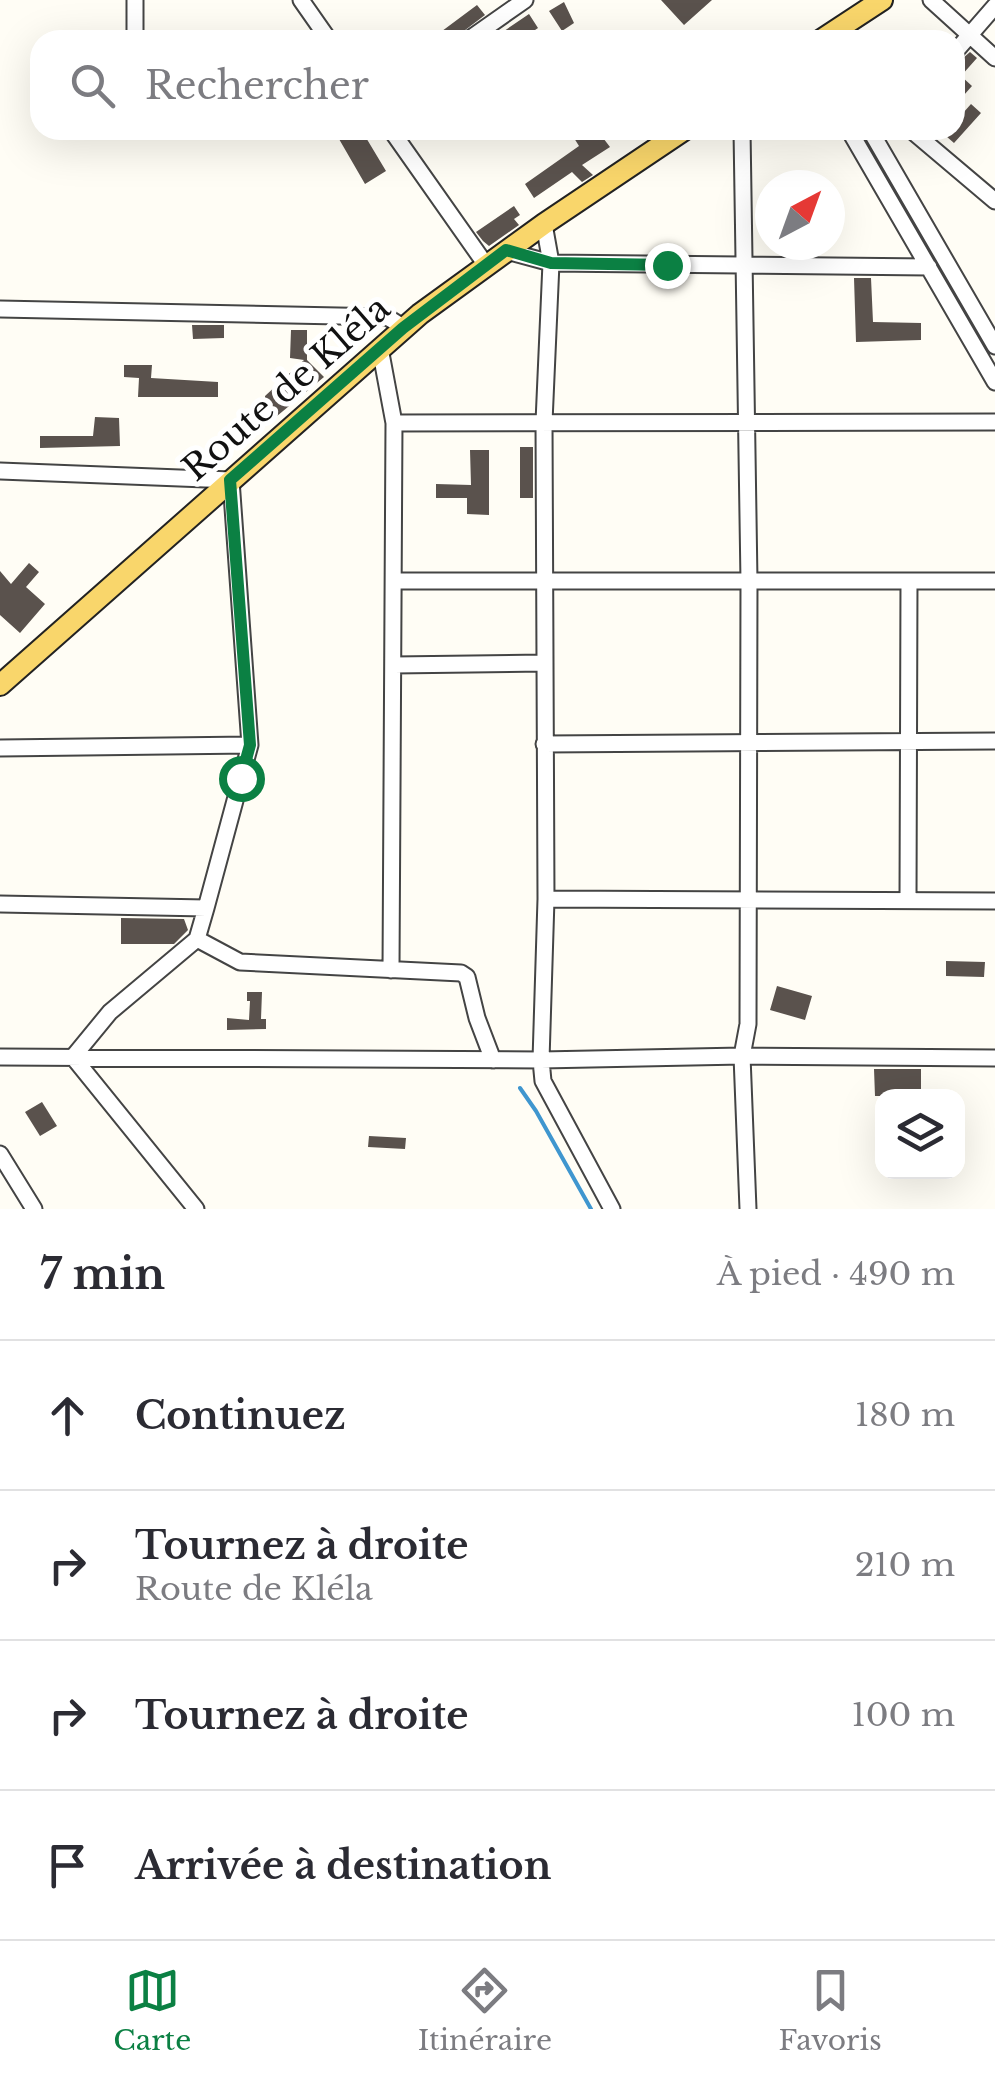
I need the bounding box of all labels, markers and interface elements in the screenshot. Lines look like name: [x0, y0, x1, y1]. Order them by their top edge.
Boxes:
search box: [30, 30, 965, 140]
icon: search: [65, 58, 120, 113]
text: Rechercher: [145, 62, 369, 109]
north arrow: [755, 170, 845, 260]
route end: [645, 243, 691, 289]
street label: Route de Kléla: [174, 286, 399, 490]
route start: [219, 756, 265, 802]
map controls: [875, 1089, 965, 1179]
button: layers: [875, 1089, 965, 1179]
text: 7 min: [40, 1248, 165, 1300]
text: À pied · 490 m: [717, 1254, 955, 1294]
icon: ahead: [40, 1388, 95, 1443]
text: Continuez: [135, 1392, 346, 1439]
text: 180 m: [855, 1395, 955, 1435]
text: Tournez à droite: [135, 1522, 468, 1569]
icon: right: [40, 1538, 95, 1593]
text: 210 m: [855, 1545, 955, 1585]
text: Route de Kléla: [135, 1569, 373, 1609]
icon: right: [40, 1688, 95, 1743]
text: Tournez à droite: [135, 1692, 468, 1739]
text: 100 m: [852, 1695, 955, 1735]
icon: arrive: [40, 1838, 95, 1893]
text: Arrivée à destination: [135, 1842, 551, 1889]
tab: Carte: [113, 1963, 191, 2058]
tab: Itinéraire: [418, 1963, 552, 2058]
tab: Favoris: [779, 1963, 882, 2058]

